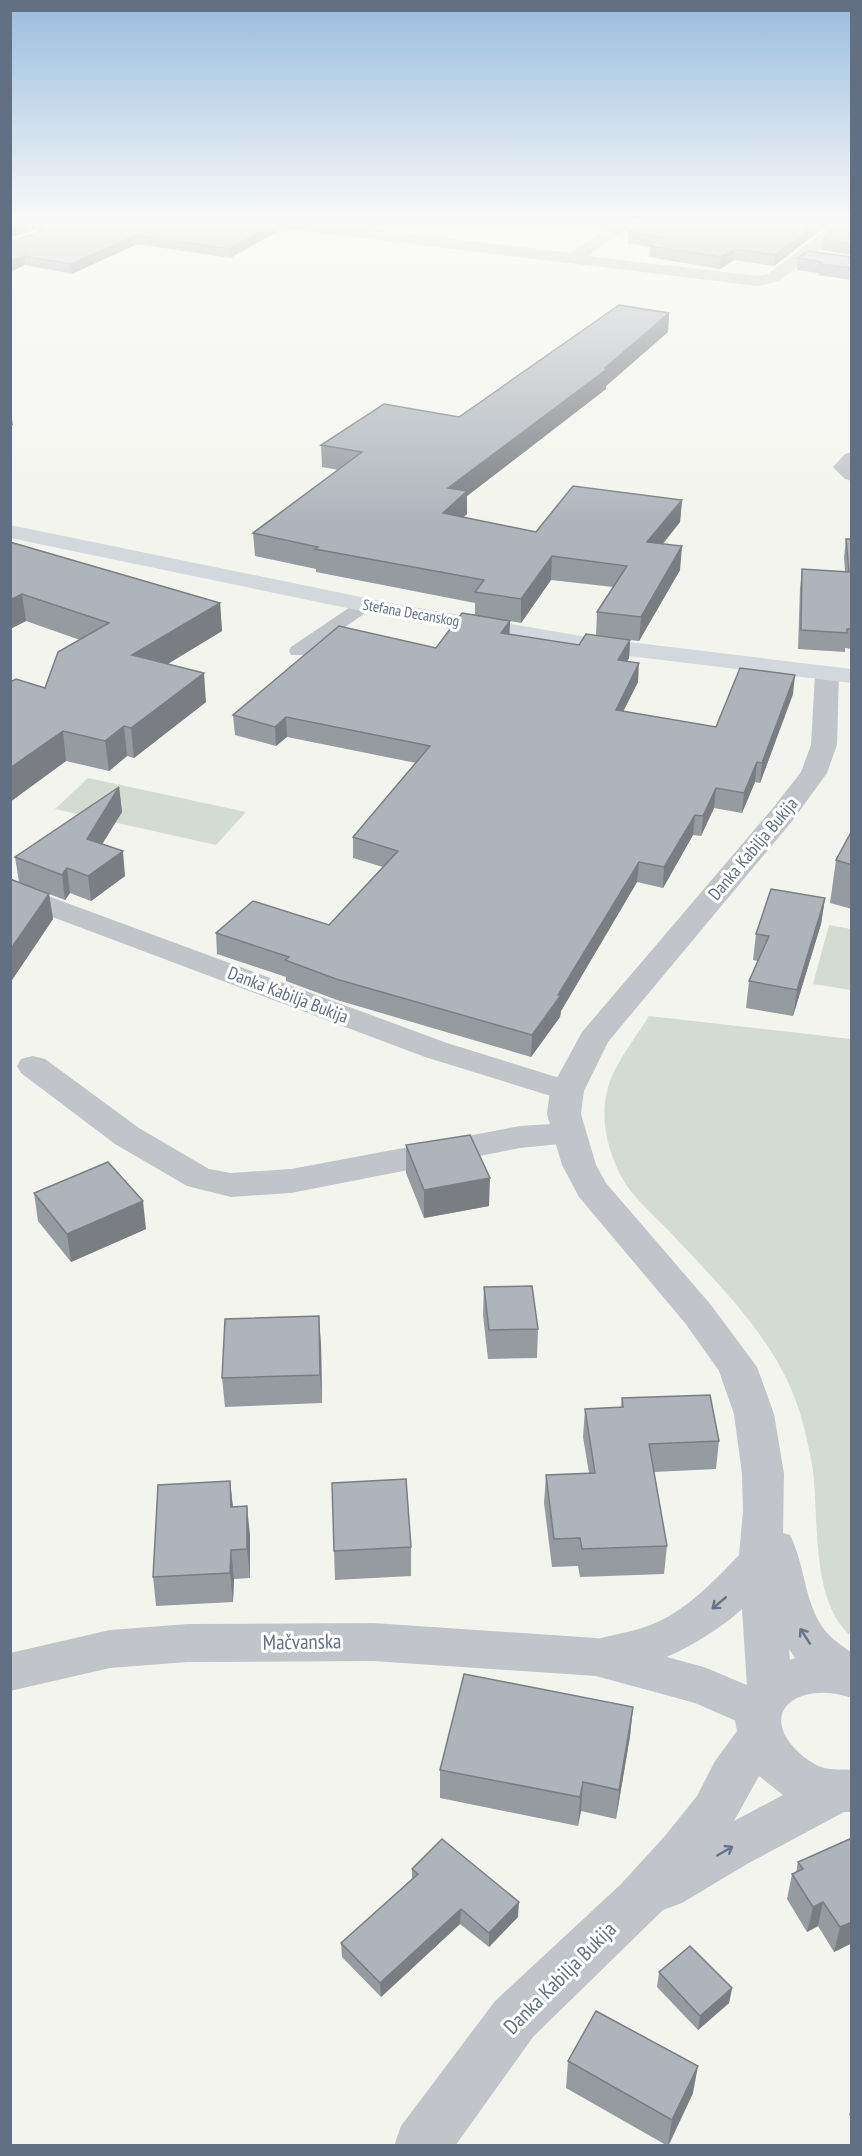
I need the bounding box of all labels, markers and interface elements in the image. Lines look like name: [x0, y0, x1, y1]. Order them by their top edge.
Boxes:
street label: Stefana Decanskog: [361, 595, 461, 630]
street label: Danka Kabilja Bukija: [703, 793, 802, 905]
street label: Danka Kabilja Bukija: [225, 961, 352, 1028]
one-way arrow: [712, 1596, 727, 1610]
street label: Mačvanska: [262, 1627, 342, 1656]
one-way arrow: [799, 1628, 811, 1645]
one-way arrow: [716, 1845, 734, 1856]
street label: Danka Kabilja Bukija: [498, 1916, 622, 2040]

